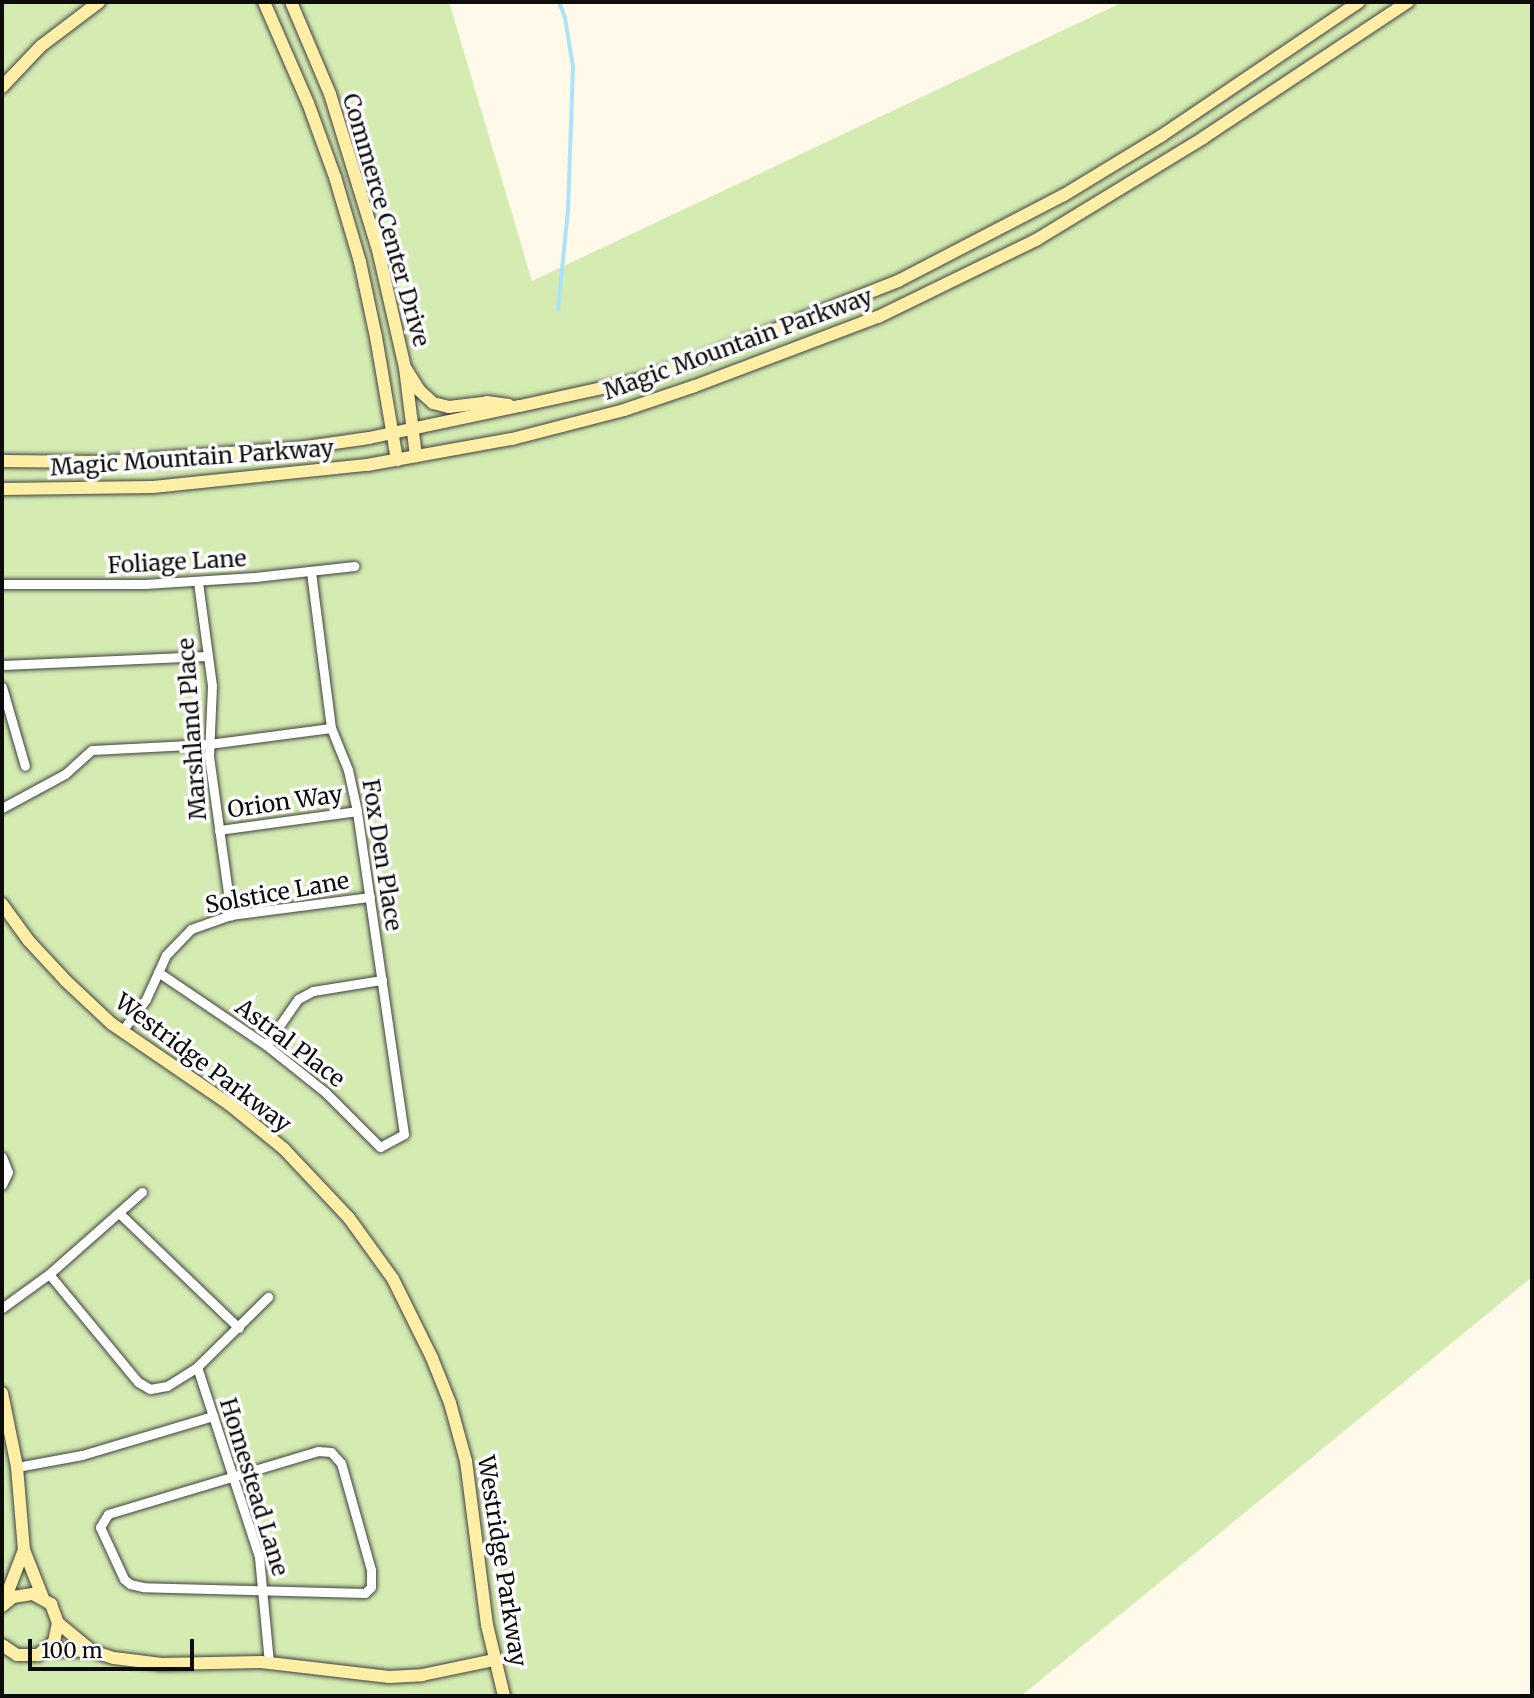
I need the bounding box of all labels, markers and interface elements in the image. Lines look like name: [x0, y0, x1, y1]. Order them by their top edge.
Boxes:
street label: Commerce Center Drive: [337, 90, 435, 350]
street label: Magic Mountain Parkway: [600, 282, 876, 406]
street label: Magic Mountain Parkway: [49, 434, 335, 482]
street label: Foliage Lane: [107, 545, 247, 579]
street label: Marshland Place: [172, 637, 212, 821]
street label: Fox Den Place: [356, 777, 408, 933]
street label: Orion Way: [226, 780, 344, 824]
street label: Solstice Lane: [203, 867, 351, 919]
street label: Westridge Parkway: [110, 988, 296, 1138]
street label: Astral Place: [230, 993, 350, 1093]
street label: Homestead Lane: [214, 1395, 294, 1579]
street label: Westridge Parkway: [472, 1454, 532, 1668]
scale bar: [32, 1624, 198, 1668]
text: 100 m: [41, 1637, 103, 1664]

